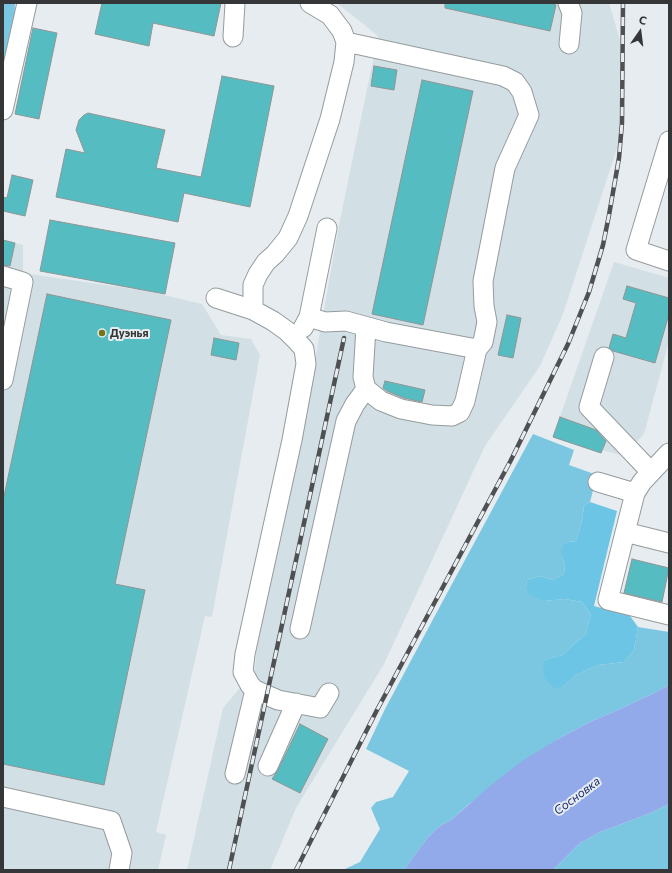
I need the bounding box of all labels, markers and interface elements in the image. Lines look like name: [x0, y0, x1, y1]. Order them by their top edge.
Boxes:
north arrow: [620, 12, 660, 52]
text: С: [638, 13, 648, 27]
place label: Дуэнья: [110, 326, 149, 340]
marker: Дуэнья: [97, 328, 107, 338]
water label: Сосновка: [551, 774, 603, 818]

